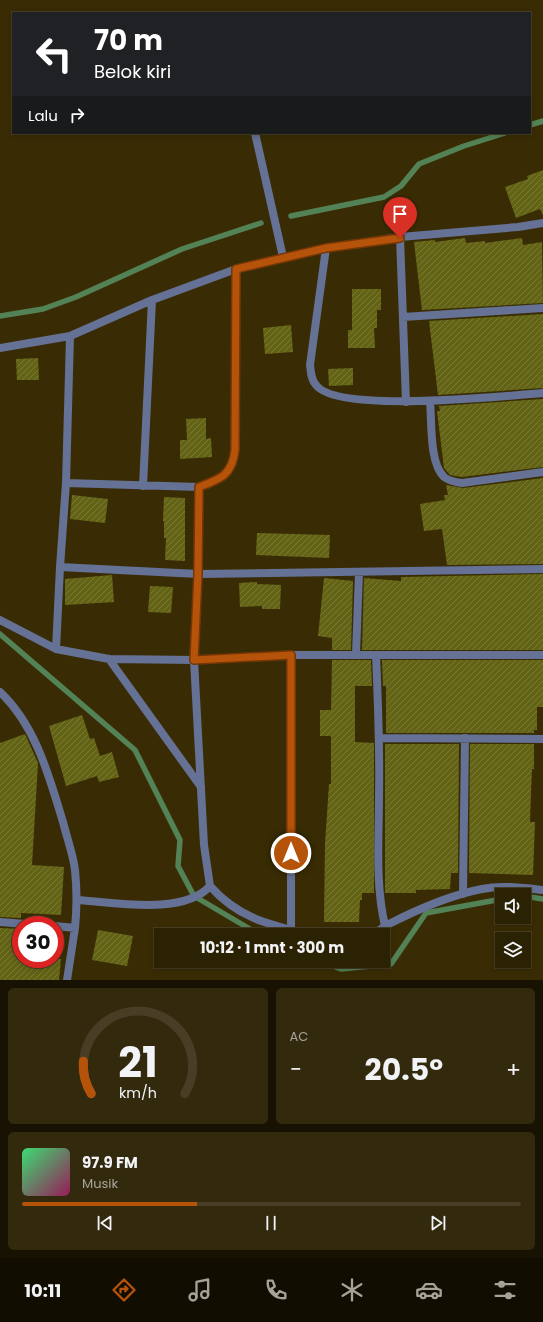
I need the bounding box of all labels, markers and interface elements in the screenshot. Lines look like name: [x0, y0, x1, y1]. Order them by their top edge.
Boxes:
text: 70 m: [94, 21, 163, 60]
icon: left: [28, 28, 80, 80]
text: Belok kiri: [94, 59, 171, 84]
icon: right: [66, 104, 88, 126]
text: Lalu: [28, 105, 58, 126]
pin: [383, 197, 417, 238]
icon: arrive: [389, 203, 411, 225]
position arrow: [270, 832, 312, 874]
map controls: [495, 888, 531, 968]
button: sound: [495, 888, 531, 924]
speed limit sign: 30: [12, 916, 64, 968]
button: layers: [495, 932, 531, 968]
text: 10:12 · 1 mnt · 300 m: [200, 937, 344, 958]
text: AC: [290, 1027, 308, 1046]
text: 21: [118, 1033, 157, 1092]
text: 20.5°: [365, 1048, 443, 1091]
text: −: [290, 1054, 302, 1085]
text: +: [506, 1054, 521, 1085]
text: km/h: [119, 1083, 157, 1103]
text: 97.9 FM: [82, 1152, 138, 1173]
text: Musik: [82, 1174, 118, 1193]
icon: previous: [94, 1212, 116, 1234]
icon: pause: [260, 1212, 282, 1234]
icon: next: [427, 1212, 449, 1234]
icon: directions: [110, 1276, 138, 1304]
icon: music: [186, 1276, 214, 1304]
icon: phone: [262, 1276, 290, 1304]
icon: climate: [338, 1276, 366, 1304]
icon: car: [415, 1276, 443, 1304]
icon: filters: [491, 1276, 519, 1304]
text: 10:11: [24, 1278, 61, 1303]

